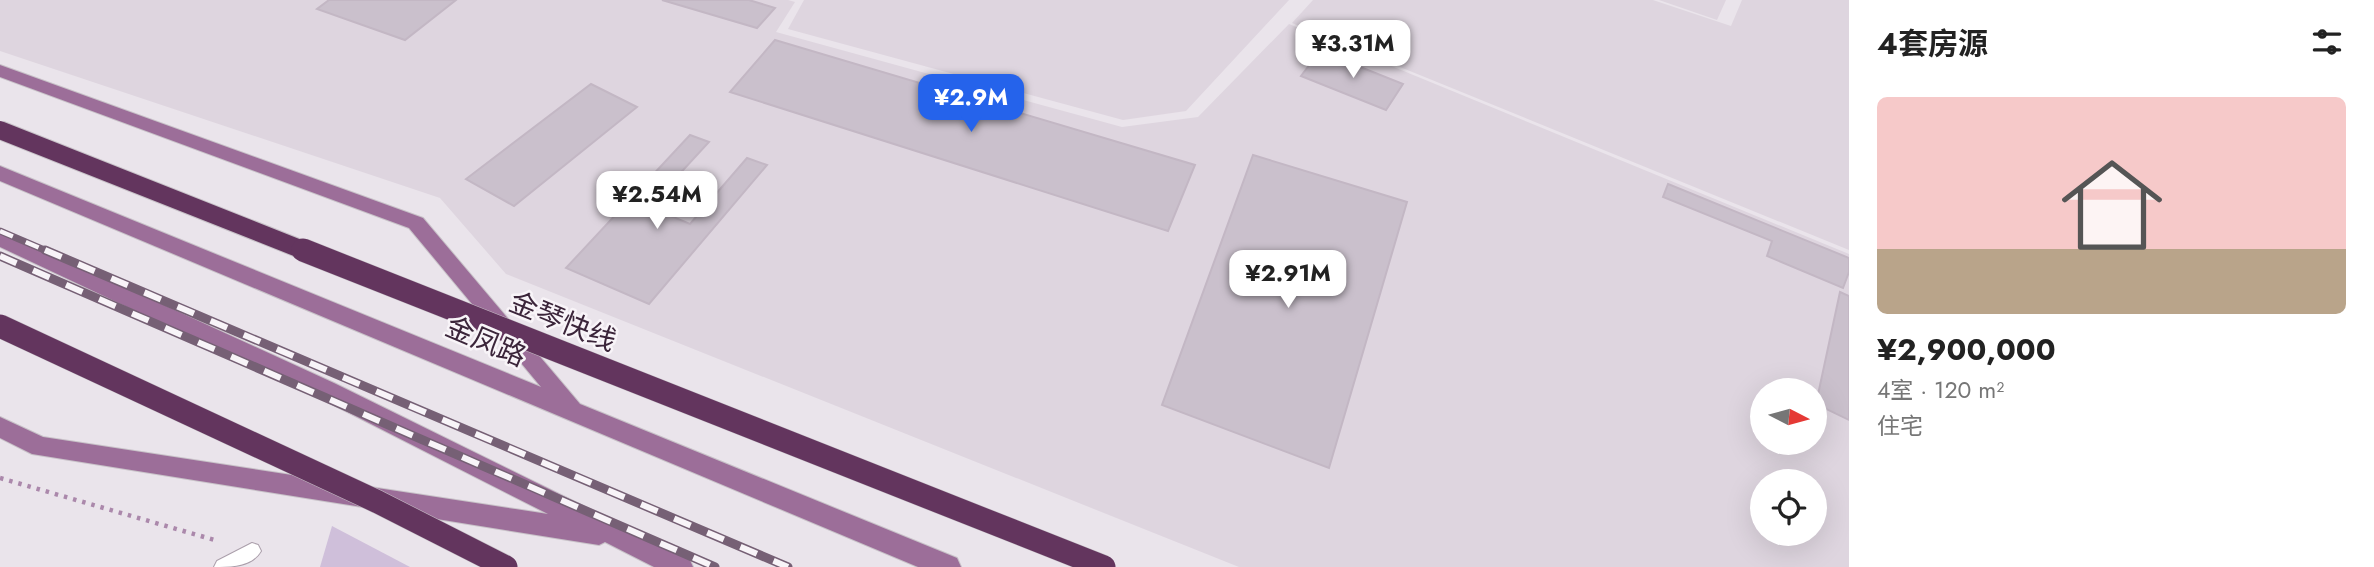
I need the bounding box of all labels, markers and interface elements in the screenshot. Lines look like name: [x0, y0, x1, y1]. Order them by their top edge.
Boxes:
pin: ¥3.31M: [1296, 20, 1410, 80]
text: 4套房源: [1877, 22, 1988, 65]
icon: filters: [2308, 23, 2346, 61]
text: ¥3.31M: [1311, 26, 1395, 60]
pin: ¥2.9M: [922, 74, 1020, 134]
text: ¥2.9M: [934, 80, 1008, 114]
icon: home: [2049, 142, 2175, 268]
pin: ¥2.54M: [600, 172, 714, 231]
text: ¥2.54M: [612, 177, 702, 211]
pin: ¥2.91M: [1231, 250, 1345, 310]
text: ¥2.91M: [1245, 256, 1331, 290]
street label: 金琴快线: [503, 281, 622, 361]
street label: 金凤路: [439, 306, 532, 377]
text: ¥2,900,000: [1877, 328, 2056, 371]
text: 4室 · 120 m²: [1877, 373, 2004, 407]
north arrow: [1750, 378, 1827, 455]
map controls: [1750, 378, 1827, 546]
text: 住宅: [1877, 409, 1923, 443]
button: locate: [1750, 469, 1827, 546]

